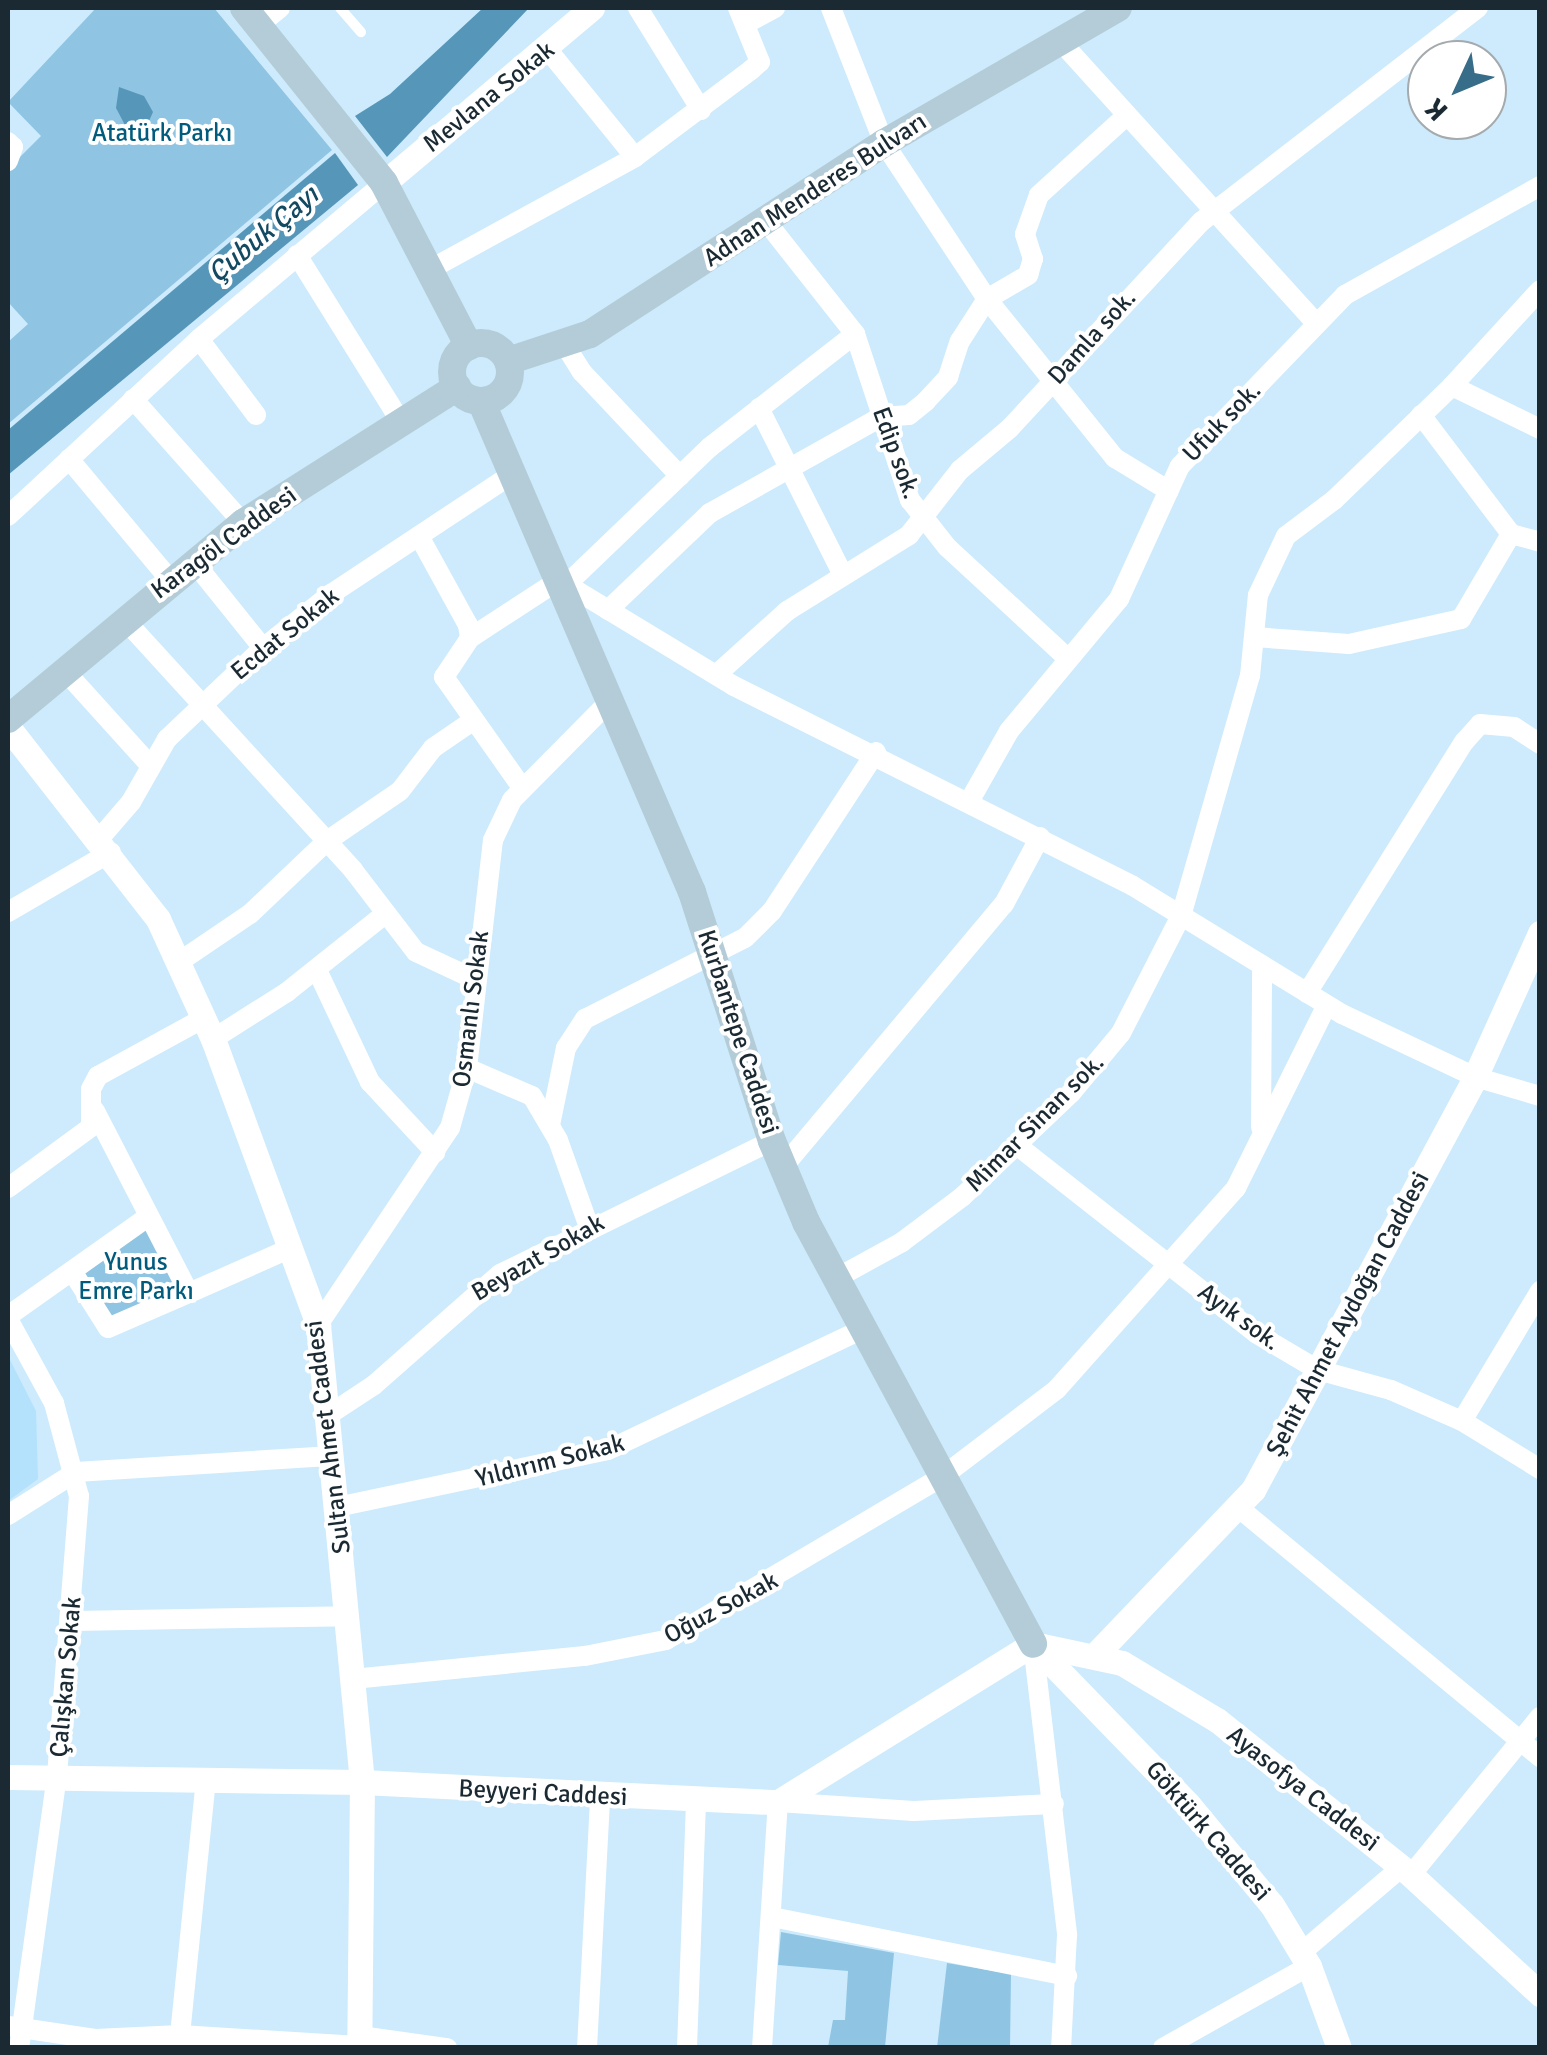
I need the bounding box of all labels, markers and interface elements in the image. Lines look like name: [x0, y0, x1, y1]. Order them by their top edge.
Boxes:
street label: Mevlana Sokak: [417, 35, 561, 159]
north arrow: [1407, 40, 1507, 140]
text: K: [1419, 91, 1455, 128]
street label: Adnan Menderes Bulvarı: [698, 107, 932, 273]
park label: Atatürk Parkı: [92, 118, 232, 148]
water label: Çubuk Çayı: [201, 178, 325, 290]
street label: Damla sok.: [1042, 283, 1142, 391]
street label: Ufuk sok.: [1177, 376, 1267, 468]
street label: Edip sok.: [866, 403, 926, 503]
street label: Karagöl Caddesi: [145, 480, 303, 606]
street label: Ecdat Sokak: [225, 581, 345, 687]
street label: Kurbantepe Caddesi: [691, 926, 785, 1138]
street label: Osmanlı Sokak: [446, 929, 496, 1089]
street label: Mimar Sinan sok.: [960, 1048, 1110, 1198]
street label: Şehit Ahmet Aydoğan Caddesi: [1260, 1166, 1436, 1462]
street label: Beyazıt Sokak: [466, 1208, 610, 1308]
park label: Yunus Emre Parkı: [78, 1248, 194, 1307]
street label: Ayık sok.: [1192, 1277, 1286, 1357]
street label: Sultan Ahmet Caddesi: [299, 1319, 357, 1555]
street label: Yıldırım Sokak: [472, 1428, 628, 1494]
street label: Oğuz Sokak: [659, 1566, 783, 1650]
street label: Çalışkan Sokak: [44, 1595, 88, 1759]
street label: Ayasofya Caddesi: [1221, 1720, 1385, 1858]
street label: Göktürk Caddesi: [1139, 1755, 1277, 1907]
street label: Beyyeri Caddesi: [458, 1774, 628, 1812]

